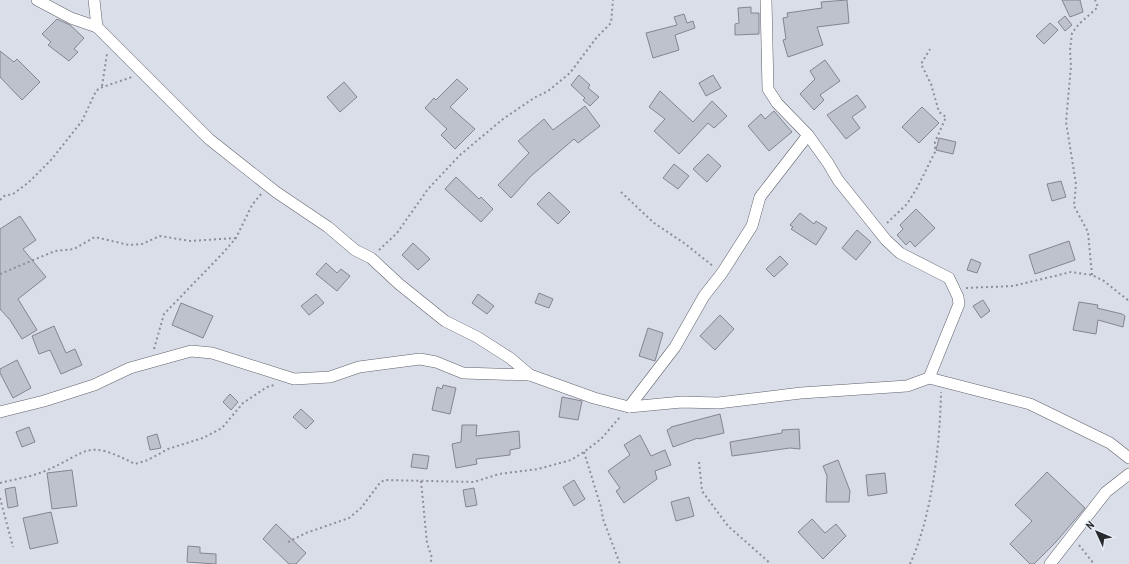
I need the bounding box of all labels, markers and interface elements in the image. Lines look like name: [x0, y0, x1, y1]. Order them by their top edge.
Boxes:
north arrow: [1077, 512, 1117, 552]
text: N: [1083, 518, 1097, 532]

